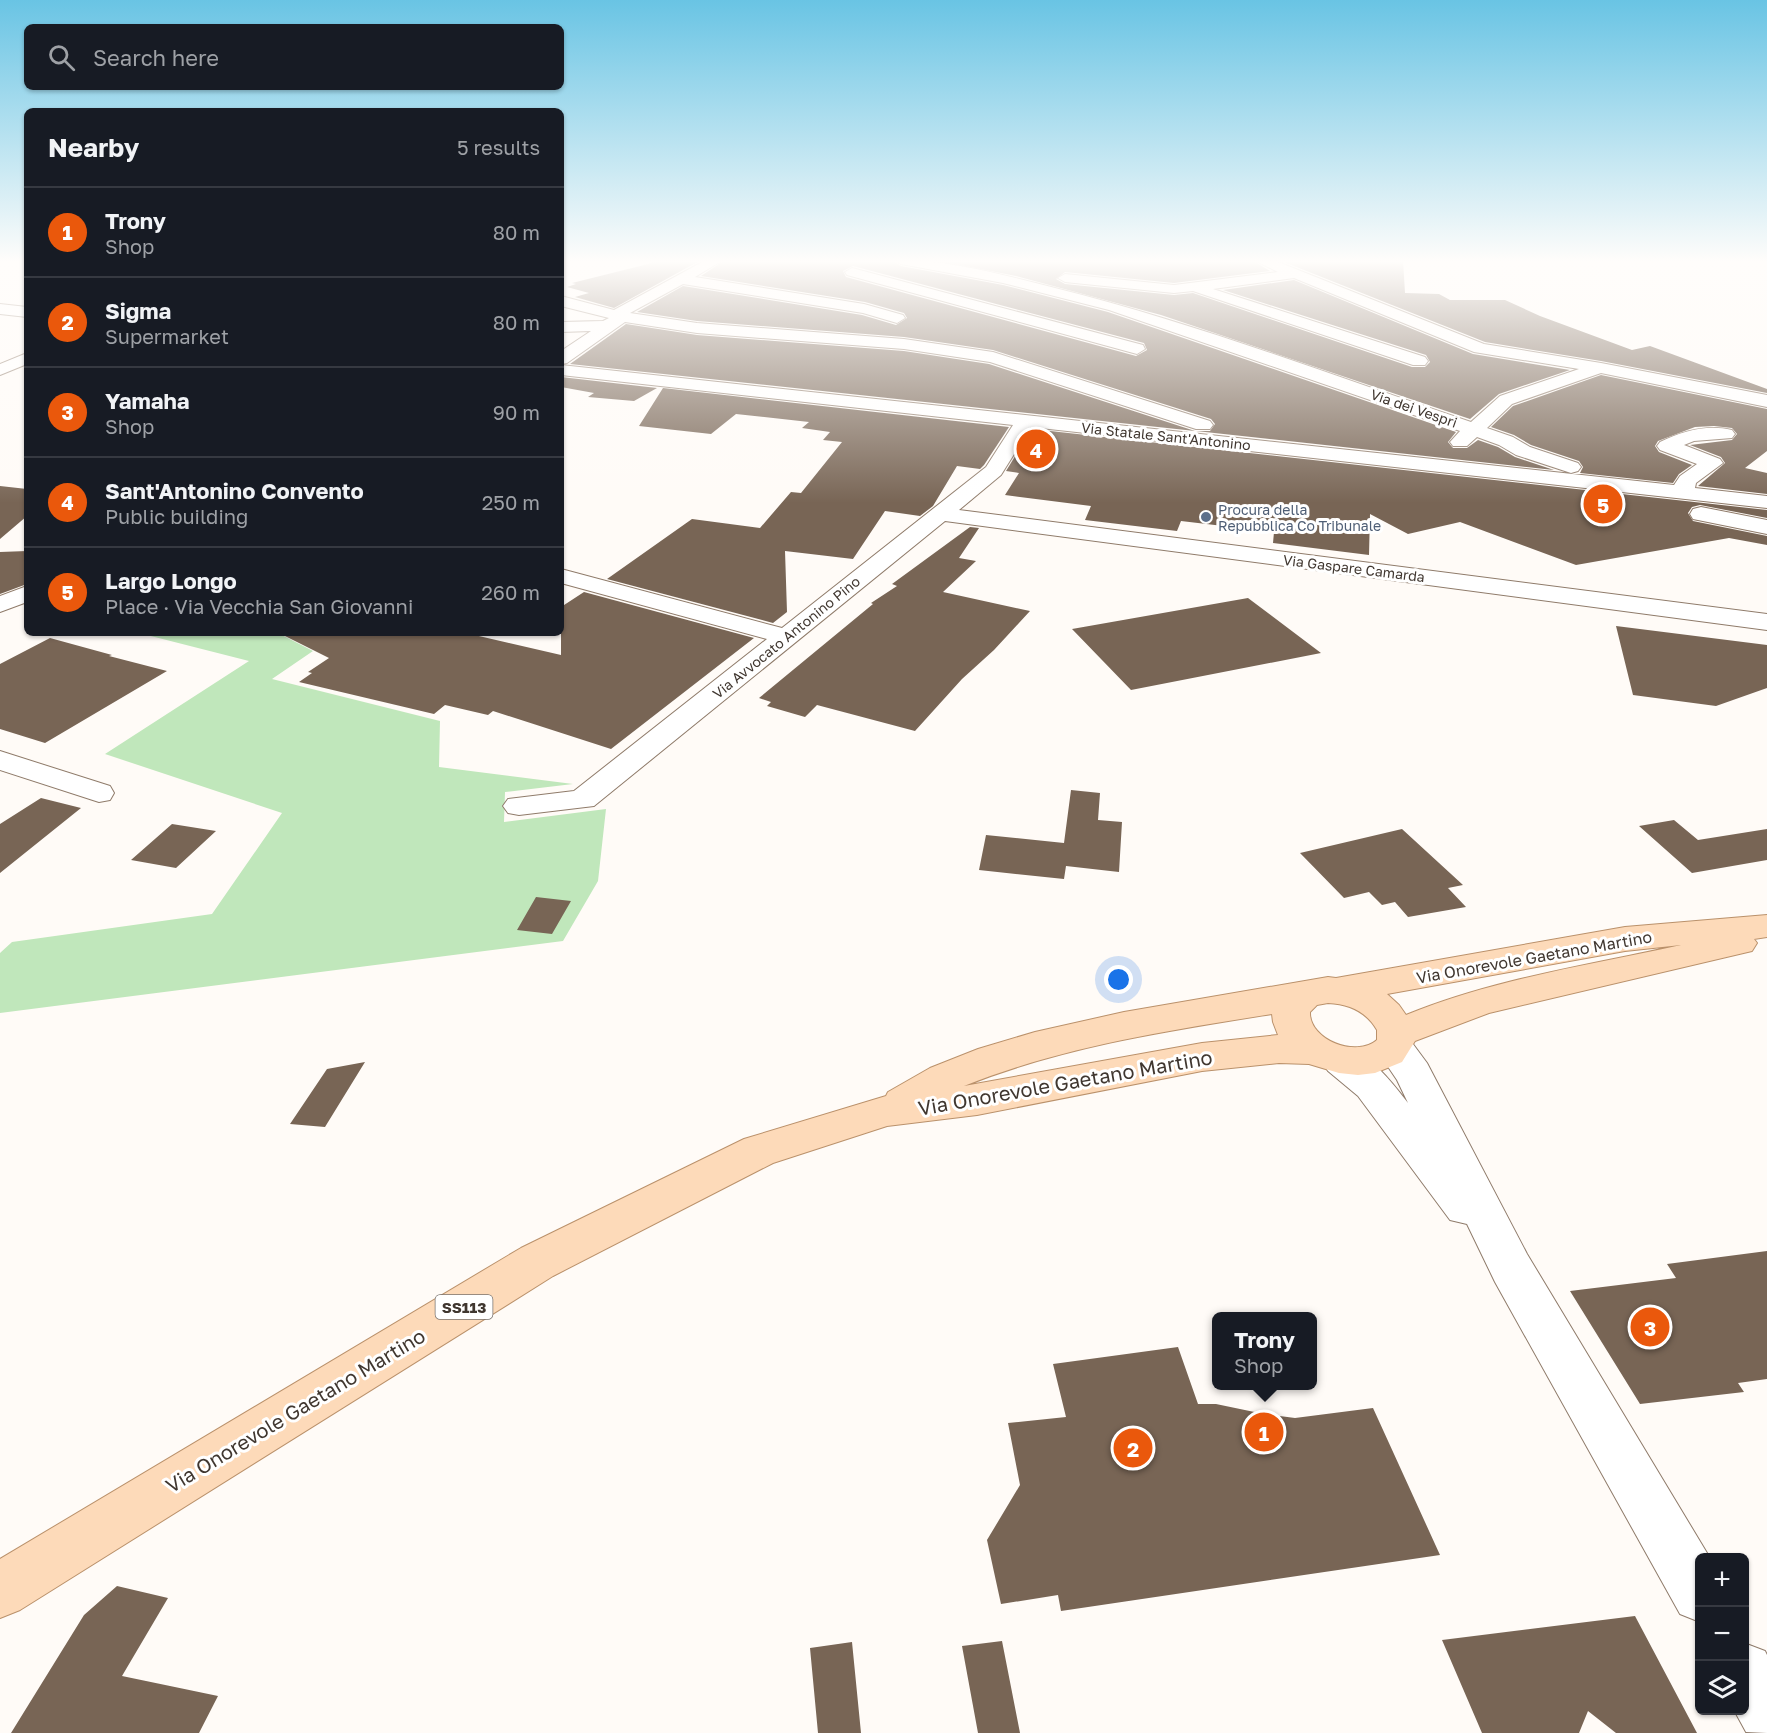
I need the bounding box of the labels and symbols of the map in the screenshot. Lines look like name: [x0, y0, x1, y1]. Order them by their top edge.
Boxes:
street label: Via dei Vespri: [1368, 385, 1460, 431]
street label: Via Statale Sant'Antonino: [1080, 419, 1252, 453]
pin: 4: [1016, 426, 1056, 472]
pin: 5: [1584, 482, 1622, 526]
place label: Procura della Repubblica Co Tribunale: [1218, 501, 1381, 534]
marker: Procura della Repubblica Co Tribunale: [1199, 510, 1213, 524]
street label: Via Gaspare Camarda: [1282, 551, 1426, 585]
street label: Via Avvocato Antonino Pino: [709, 572, 863, 702]
street label: Via Onorevole Gaetano Martino: [1415, 926, 1653, 988]
your location: [1104, 965, 1133, 994]
street label: Via Onorevole Gaetano Martino: [916, 1044, 1214, 1120]
road number: SS113: [436, 1295, 492, 1319]
pin: 3: [1630, 1304, 1670, 1350]
street label: Via Onorevole Gaetano Martino: [161, 1323, 429, 1497]
pin: 1: [1244, 1410, 1284, 1454]
pin: 2: [1114, 1426, 1152, 1470]

